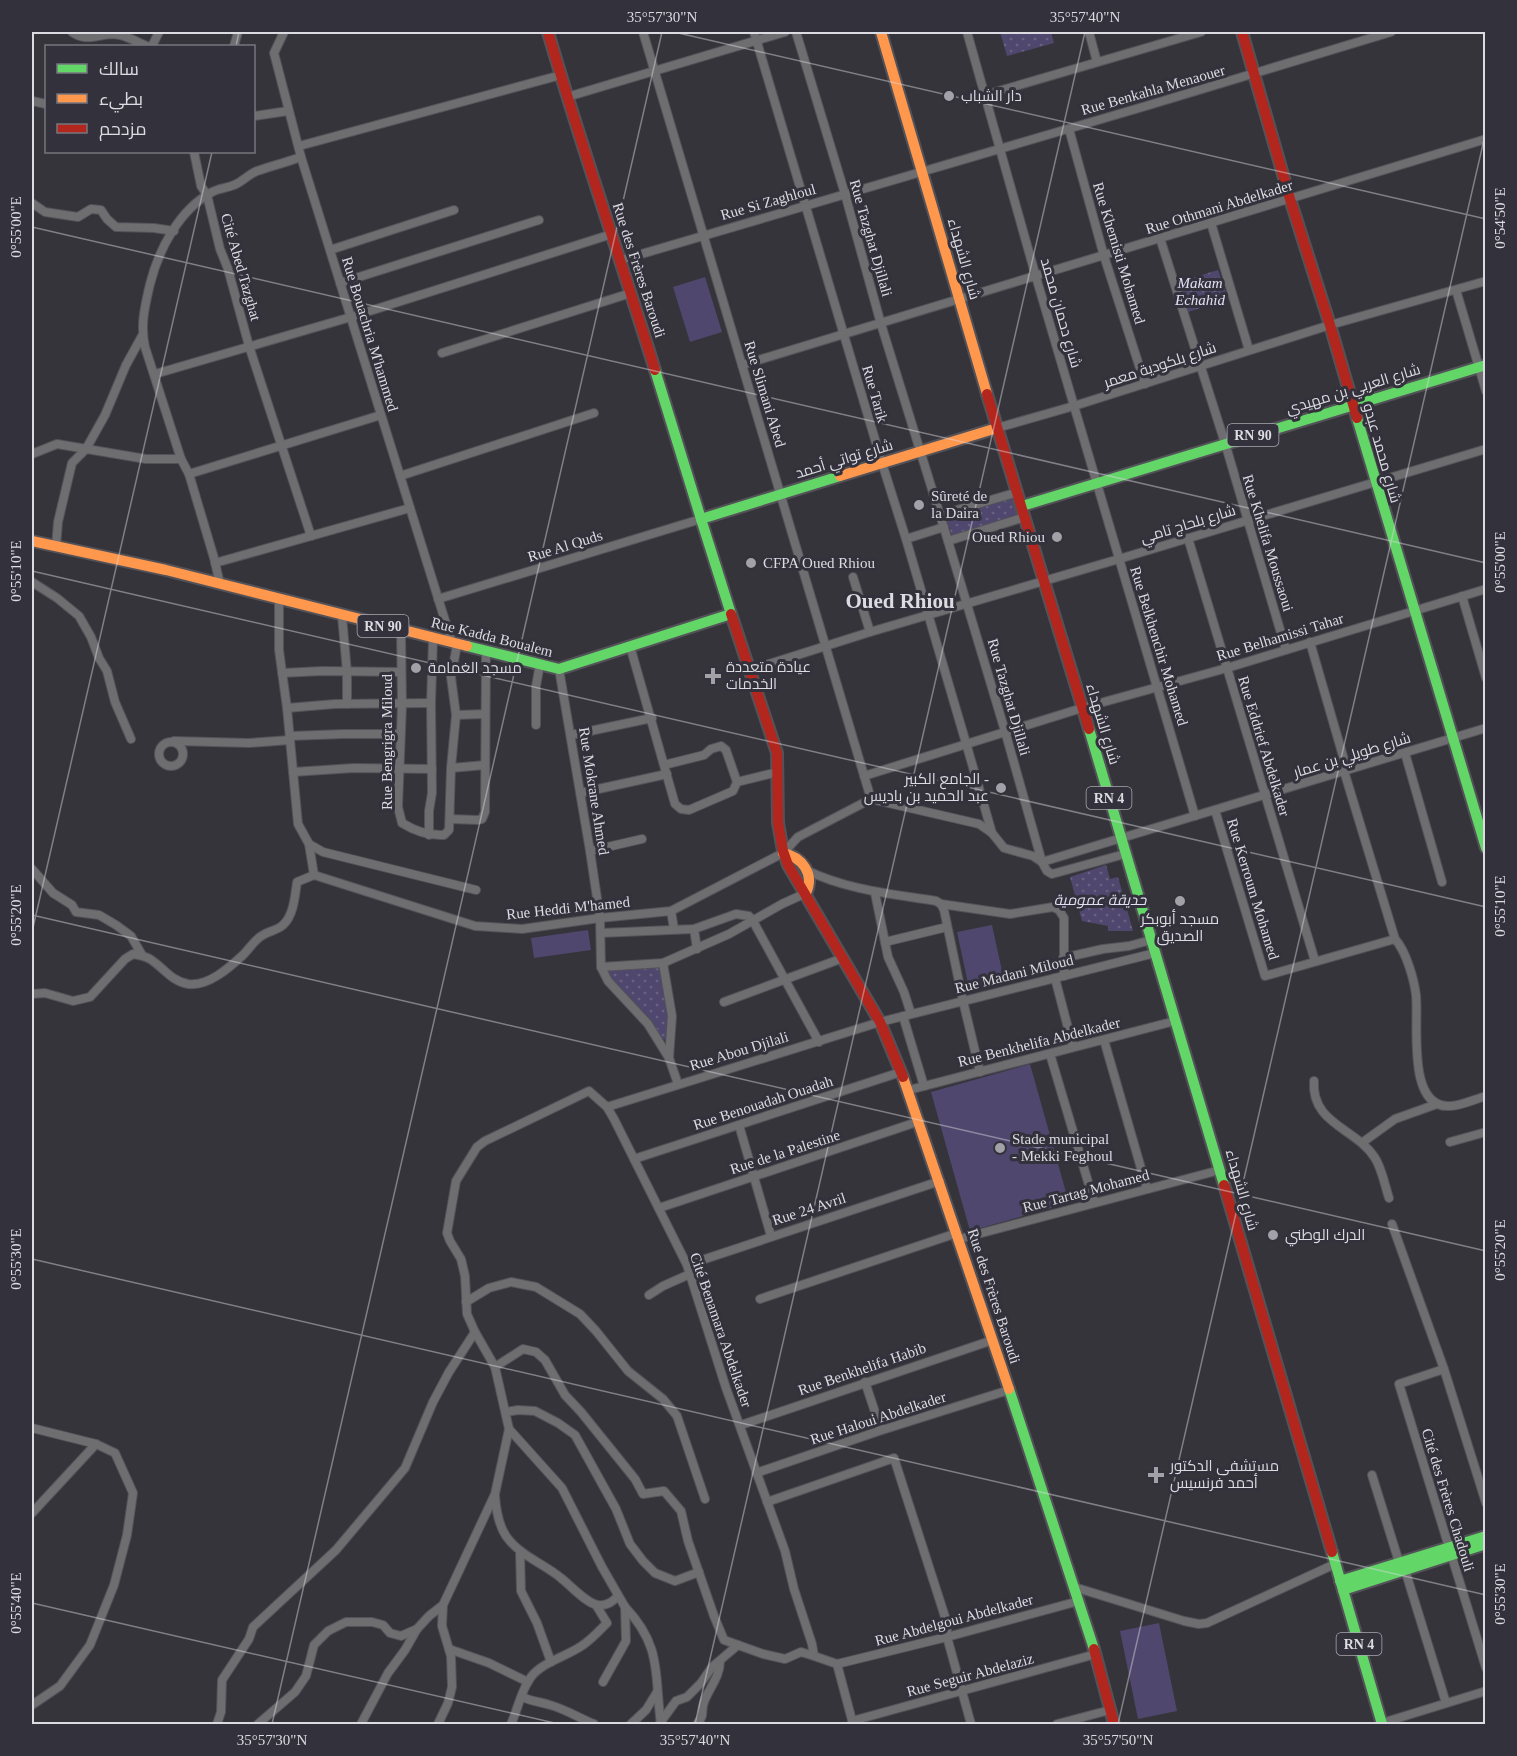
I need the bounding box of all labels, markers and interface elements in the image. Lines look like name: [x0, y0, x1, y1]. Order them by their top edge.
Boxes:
text: 35°57'30"N: [627, 9, 697, 25]
text: 35°57'40"N: [1050, 9, 1120, 25]
legend: [45, 45, 255, 153]
text: سالك: [99, 59, 139, 79]
street label: Rue Benkahla Menaouer: [1079, 62, 1227, 118]
place label: دار الشباب: [961, 88, 1022, 105]
text: بطيء: [99, 89, 143, 113]
marker: دار الشباب: [942, 89, 956, 103]
text: مزدحم: [99, 119, 147, 141]
street label: Rue Othmani Abdelkader: [1143, 177, 1295, 237]
street label: Rue Tazghat Djillali: [847, 178, 895, 298]
street label: Rue Khemisti Mohamed: [1090, 180, 1148, 326]
street label: Rue Si Zaghloul: [719, 181, 817, 223]
text: 0°54'50"E: [1492, 187, 1508, 249]
text: 0°55'00"E: [8, 196, 24, 258]
street label: Rue des Frères Baroudi: [610, 200, 668, 340]
street label: Cité Abed Tazghat: [218, 211, 264, 323]
street label: شارع الشهداء: [942, 216, 983, 302]
street label: Rue Bouachria M'hammed: [339, 255, 401, 414]
street label: شارع دحمان محمد: [1035, 256, 1084, 371]
park label: Makam Echahid: [1174, 275, 1225, 308]
street label: Rue Slimani Abed: [741, 339, 789, 449]
street label: شارع بلكودية معمر: [1101, 339, 1219, 394]
street label: شارع العربي بن مهيدي: [1284, 361, 1423, 421]
street label: Rue Tarik: [859, 363, 891, 425]
street label: شارع محمد عبدو: [1357, 401, 1404, 505]
road number: RN 90: [1228, 424, 1278, 446]
street label: شارع تواتي أحمد: [793, 435, 896, 485]
street label: Rue Khelifa Moussaoui: [1240, 473, 1296, 613]
place label: Sûreté de la Daira: [931, 488, 988, 521]
marker: Sûreté de la Daira: [912, 498, 926, 512]
street label: شارع بلحاج تامي: [1138, 502, 1239, 550]
street label: Rue Al Quds: [526, 527, 605, 565]
place label: Oued Rhiou: [972, 529, 1045, 545]
marker: Oued Rhiou: [1050, 530, 1064, 544]
text: 0°55'00"E: [1492, 531, 1508, 593]
text: 0°55'10"E: [8, 540, 24, 602]
place label: CFPA Oued Rhiou: [763, 555, 875, 571]
marker: CFPA Oued Rhiou: [744, 556, 758, 570]
street label: Rue Belkhenchir Mohamed: [1127, 564, 1191, 728]
district label: Oued Rhiou: [845, 589, 955, 613]
street label: Rue Belhamissi Tahar: [1215, 610, 1345, 664]
street label: Rue Kadda Boualem: [429, 614, 555, 660]
road number: RN 90: [358, 615, 409, 637]
street label: Rue Tazghat Djillali: [985, 637, 1033, 757]
place label: عيادة متعددة الخدمات: [726, 659, 811, 692]
place label: مسجد الغمامة: [428, 660, 522, 676]
marker: مسجد الغمامة: [409, 661, 423, 675]
marker: عيادة متعددة الخدمات: [704, 667, 722, 685]
street label: Rue Bengrigra Miloud: [379, 674, 395, 810]
street label: Rue Eddrief Abdelkader: [1235, 674, 1293, 818]
street label: شارع الشهداء: [1080, 681, 1123, 767]
street label: Rue Mokrane Ahmed: [576, 726, 612, 857]
street label: شارع طويلي بن عمار: [1290, 730, 1414, 785]
place label: الجامع الكبير - عبد الحميد بن باديس: [864, 771, 989, 806]
marker: الجامع الكبير - عبد الحميد بن باديس: [994, 781, 1008, 795]
road number: RN 4: [1086, 787, 1132, 809]
street label: Rue Kerroum Mohamed: [1224, 817, 1282, 962]
text: 0°55'10"E: [1492, 875, 1508, 937]
text: 0°55'20"E: [8, 884, 24, 946]
park label: حديقة عمومية: [1054, 892, 1147, 909]
street label: Rue Heddi M'hamed: [505, 893, 631, 922]
marker: مسجد أبوبكر الصديق: [1173, 894, 1187, 908]
place label: مسجد أبوبكر الصديق: [1140, 909, 1219, 946]
street label: Rue Madani Miloud: [953, 951, 1075, 996]
street label: Rue Benkhelifa Abdelkader: [956, 1014, 1122, 1070]
street label: Rue Abou Djilali: [688, 1028, 790, 1074]
street label: Rue Benouadah Ouadah: [691, 1073, 835, 1133]
street label: Rue de la Palestine: [728, 1127, 842, 1177]
place label: Stade municipal - Mekki Feghoul: [1012, 1131, 1113, 1164]
marker: Stade municipal - Mekki Feghoul: [993, 1141, 1007, 1155]
street label: شارع الشهداء: [1220, 1147, 1261, 1233]
street label: Rue Tartag Mohamed: [1021, 1166, 1151, 1216]
street label: Rue 24 Avril: [770, 1190, 848, 1228]
text: 0°55'20"E: [1492, 1219, 1508, 1281]
street label: Rue des Frères Baroudi: [965, 1226, 1023, 1366]
place label: الدرك الوطني: [1285, 1227, 1365, 1247]
text: 0°55'30"E: [8, 1228, 24, 1290]
marker: الدرك الوطني: [1266, 1228, 1280, 1242]
street label: Cité Benamara Abdelkader: [687, 1251, 755, 1409]
street label: Rue Benkhelifa Habib: [796, 1340, 928, 1398]
street label: Rue Haloui Abdelkader: [808, 1389, 948, 1447]
street label: Cité des Frères Chadouli: [1419, 1427, 1477, 1573]
place label: مستشفى الدكتور أحمد فرنسيس: [1169, 1458, 1279, 1493]
marker: مستشفى الدكتور أحمد فرنسيس: [1147, 1466, 1165, 1484]
text: 0°55'30"E: [1492, 1563, 1508, 1625]
text: 0°55'40"E: [8, 1572, 24, 1634]
street label: Rue Abdelgoui Abdelkader: [873, 1591, 1035, 1649]
road number: RN 4: [1336, 1633, 1382, 1655]
street label: Rue Seguir Abdelaziz: [905, 1650, 1036, 1700]
text: 35°57'30"N: [237, 1732, 307, 1748]
text: 35°57'40"N: [660, 1732, 730, 1748]
text: 35°57'50"N: [1083, 1732, 1153, 1748]

